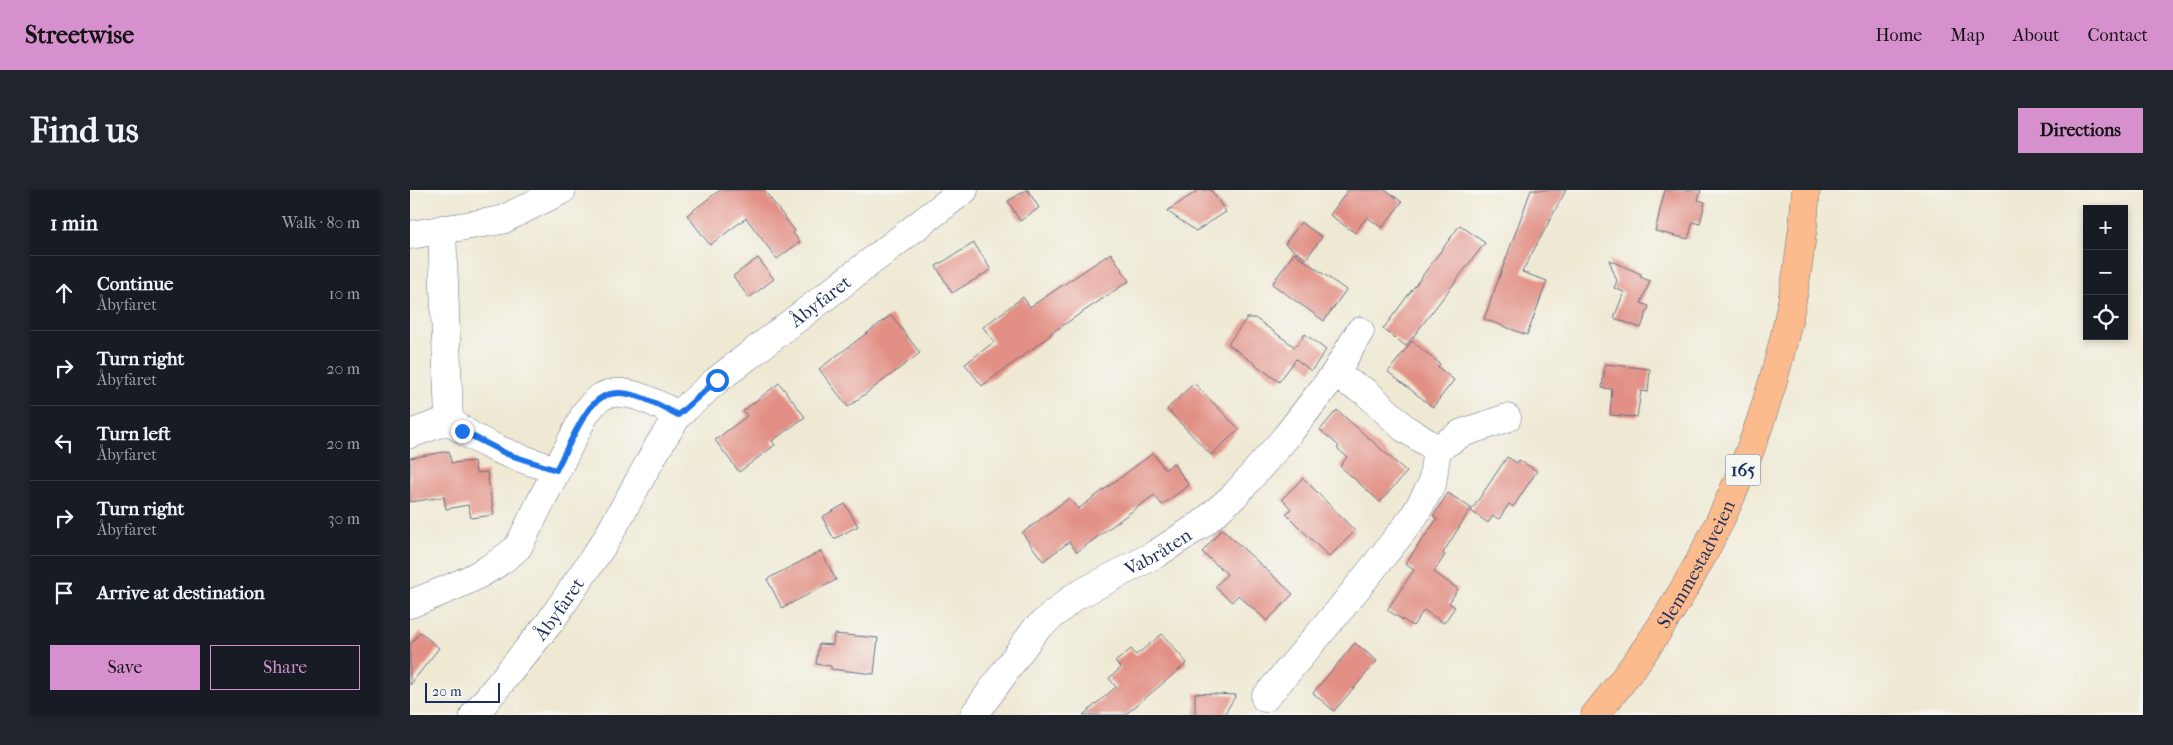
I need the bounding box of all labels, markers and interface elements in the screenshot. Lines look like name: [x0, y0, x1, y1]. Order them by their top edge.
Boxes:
text: Streetwise: [25, 21, 134, 49]
text: Home: [1875, 25, 1922, 46]
text: Map: [1950, 25, 1985, 46]
text: About: [2013, 25, 2059, 46]
text: Contact: [2087, 25, 2148, 46]
button: Directions: [2018, 108, 2143, 153]
text: Find us: [30, 110, 139, 151]
map controls: [2083, 205, 2128, 340]
button: +: [2083, 205, 2128, 250]
text: 1 min: [50, 211, 98, 235]
text: Walk · 80 m: [282, 213, 360, 232]
button: −: [2083, 250, 2128, 295]
street label: Åbyfaret: [785, 271, 856, 333]
text: Continue: [97, 273, 173, 295]
icon: ahead: [50, 279, 78, 307]
text: 10 m: [329, 284, 360, 303]
text: Åbyfaret: [97, 295, 157, 314]
button: locate: [2083, 295, 2128, 340]
text: Turn right: [97, 348, 184, 370]
icon: right: [50, 354, 78, 382]
text: 20 m: [326, 359, 360, 378]
route start: [706, 369, 729, 392]
text: Åbyfaret: [97, 370, 157, 389]
route end: [451, 420, 474, 443]
text: Turn left: [97, 423, 171, 445]
icon: left: [50, 429, 78, 457]
text: 20 m: [326, 434, 360, 453]
text: Åbyfaret: [97, 445, 157, 464]
road number: 165: [1726, 454, 1760, 486]
street label: Slemmestadveien: [1653, 497, 1740, 633]
text: Turn right: [97, 498, 184, 520]
icon: right: [50, 504, 78, 532]
text: 30 m: [328, 509, 360, 528]
text: Åbyfaret: [97, 520, 157, 539]
street label: Vabråten: [1120, 524, 1196, 581]
street label: Åbyfaret: [529, 574, 589, 646]
icon: arrive: [50, 579, 78, 607]
text: Arrive at destination: [97, 582, 265, 604]
button: Save: [50, 645, 200, 690]
button: Share: [210, 645, 360, 690]
scale bar: [425, 680, 500, 703]
text: 20 m: [432, 683, 462, 700]

